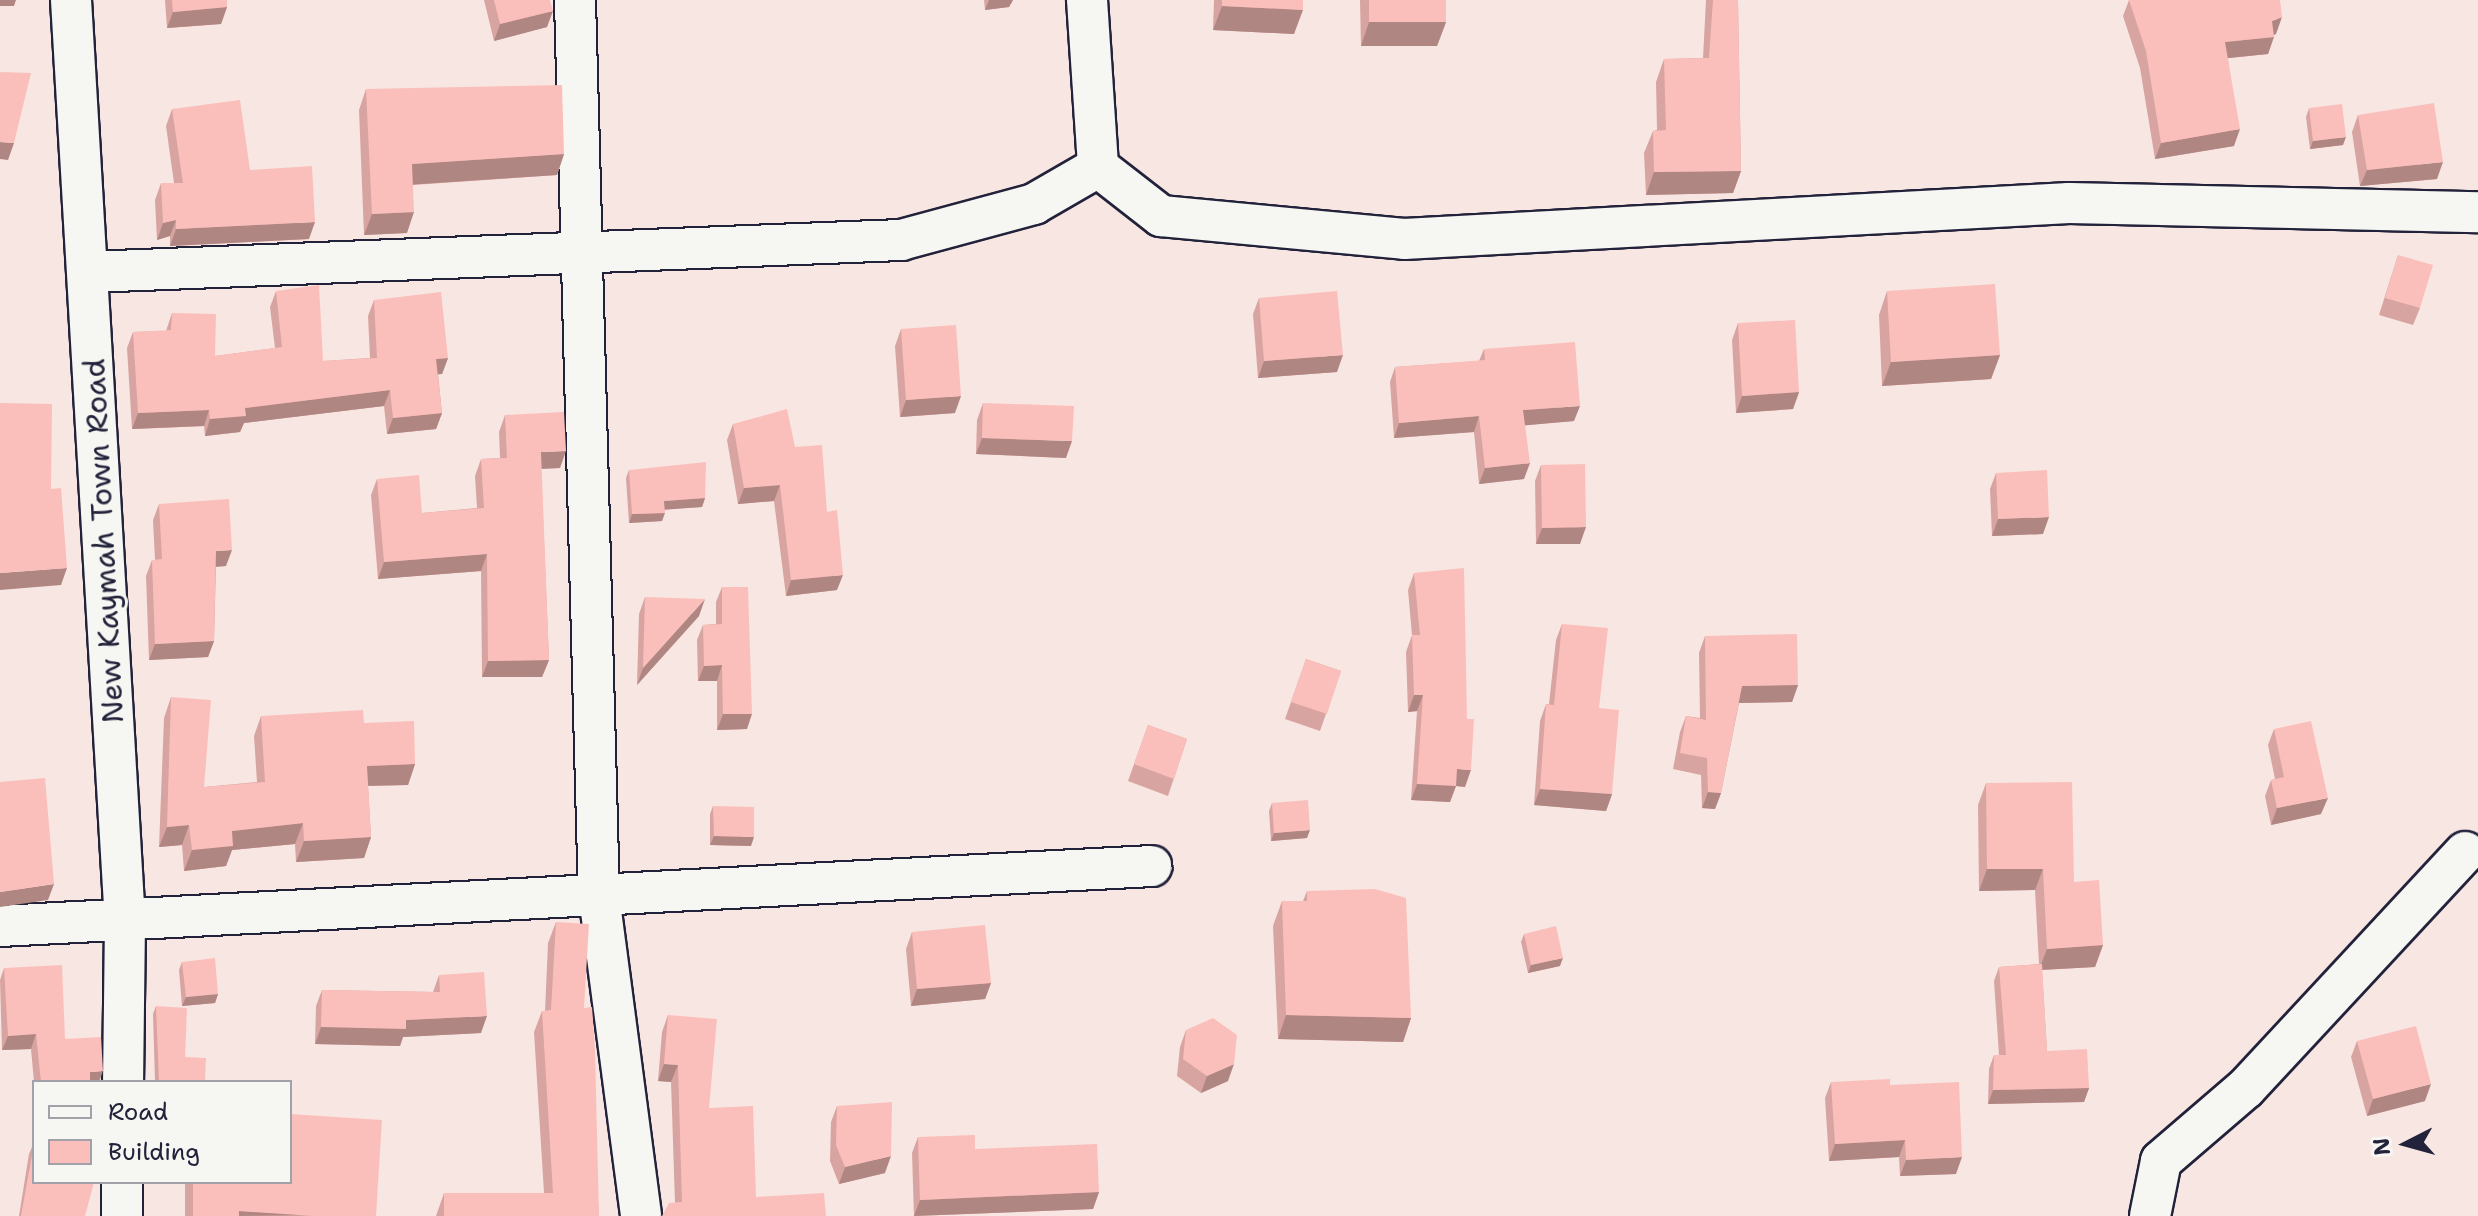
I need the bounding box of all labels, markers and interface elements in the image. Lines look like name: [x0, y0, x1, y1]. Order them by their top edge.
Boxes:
street label: New Kaymah Town Road: [76, 358, 132, 724]
legend: [32, 1080, 292, 1184]
text: Road: [108, 1096, 168, 1128]
north arrow: [2366, 1104, 2446, 1184]
text: Building: [108, 1136, 200, 1168]
text: N: [2366, 1136, 2397, 1157]

